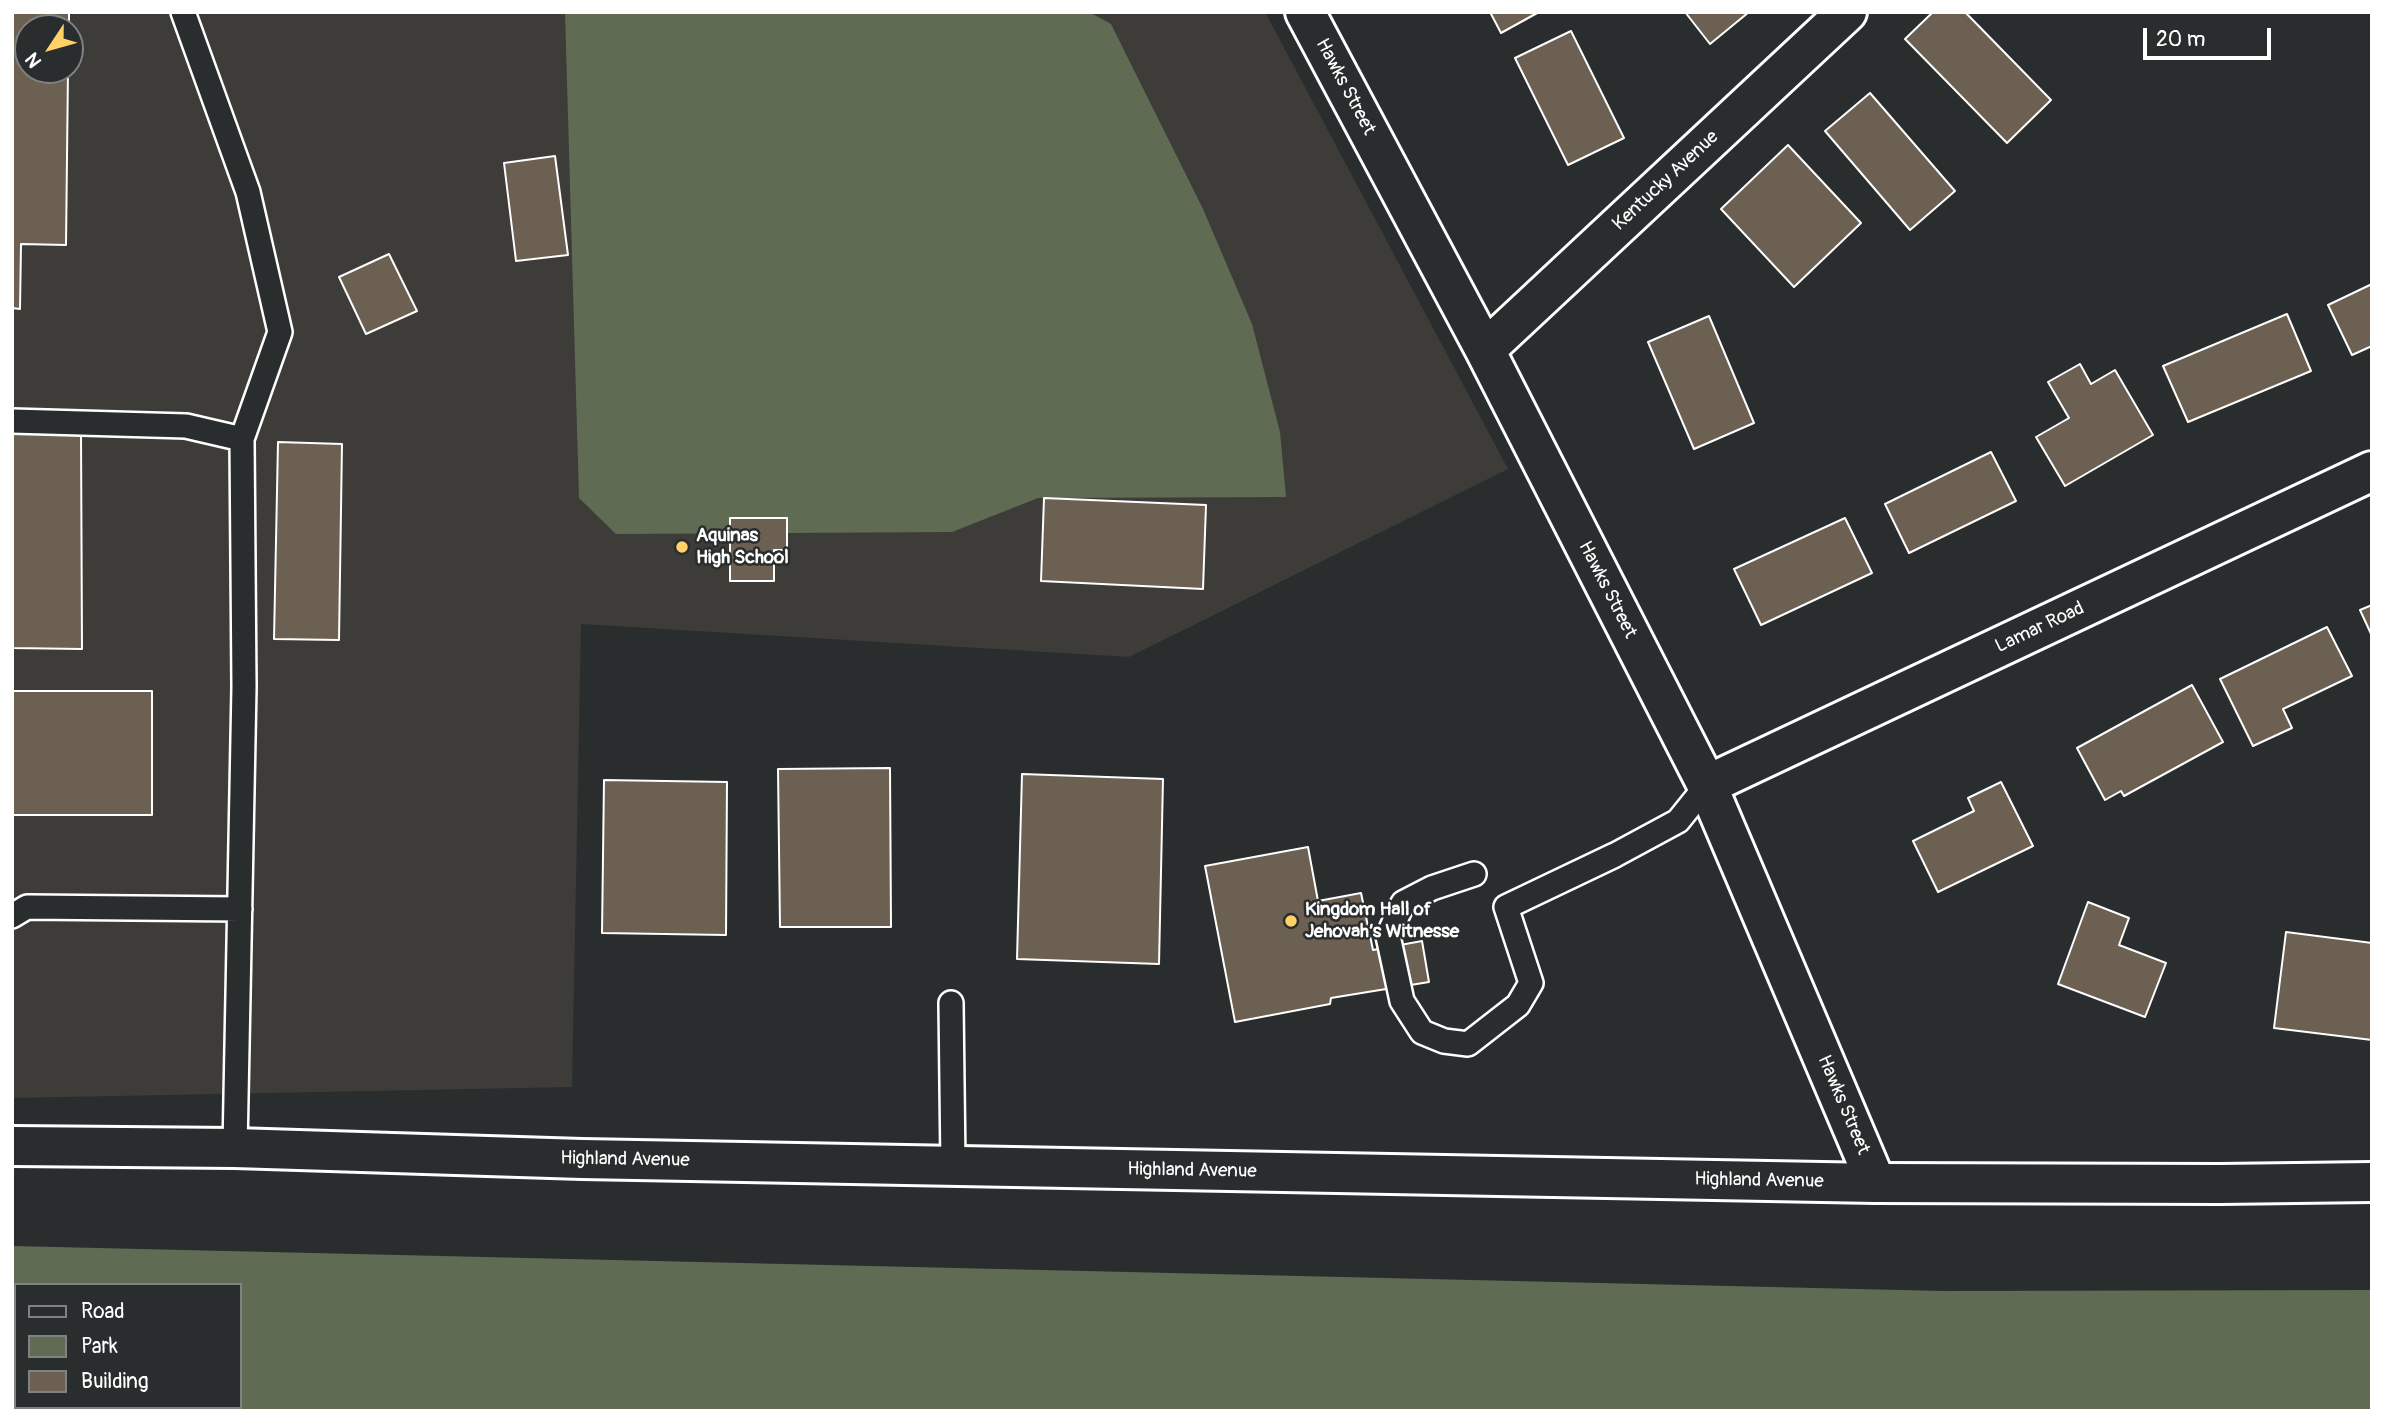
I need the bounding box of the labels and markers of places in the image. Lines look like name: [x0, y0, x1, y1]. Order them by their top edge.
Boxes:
place label: Aquinas High School: [696, 525, 789, 569]
marker: Aquinas High School: [674, 539, 690, 555]
place label: Kingdom Hall of Jehovah’s Witnesse: [1305, 899, 1459, 943]
marker: Kingdom Hall of Jehovah’s Witnesse: [1283, 913, 1299, 929]

